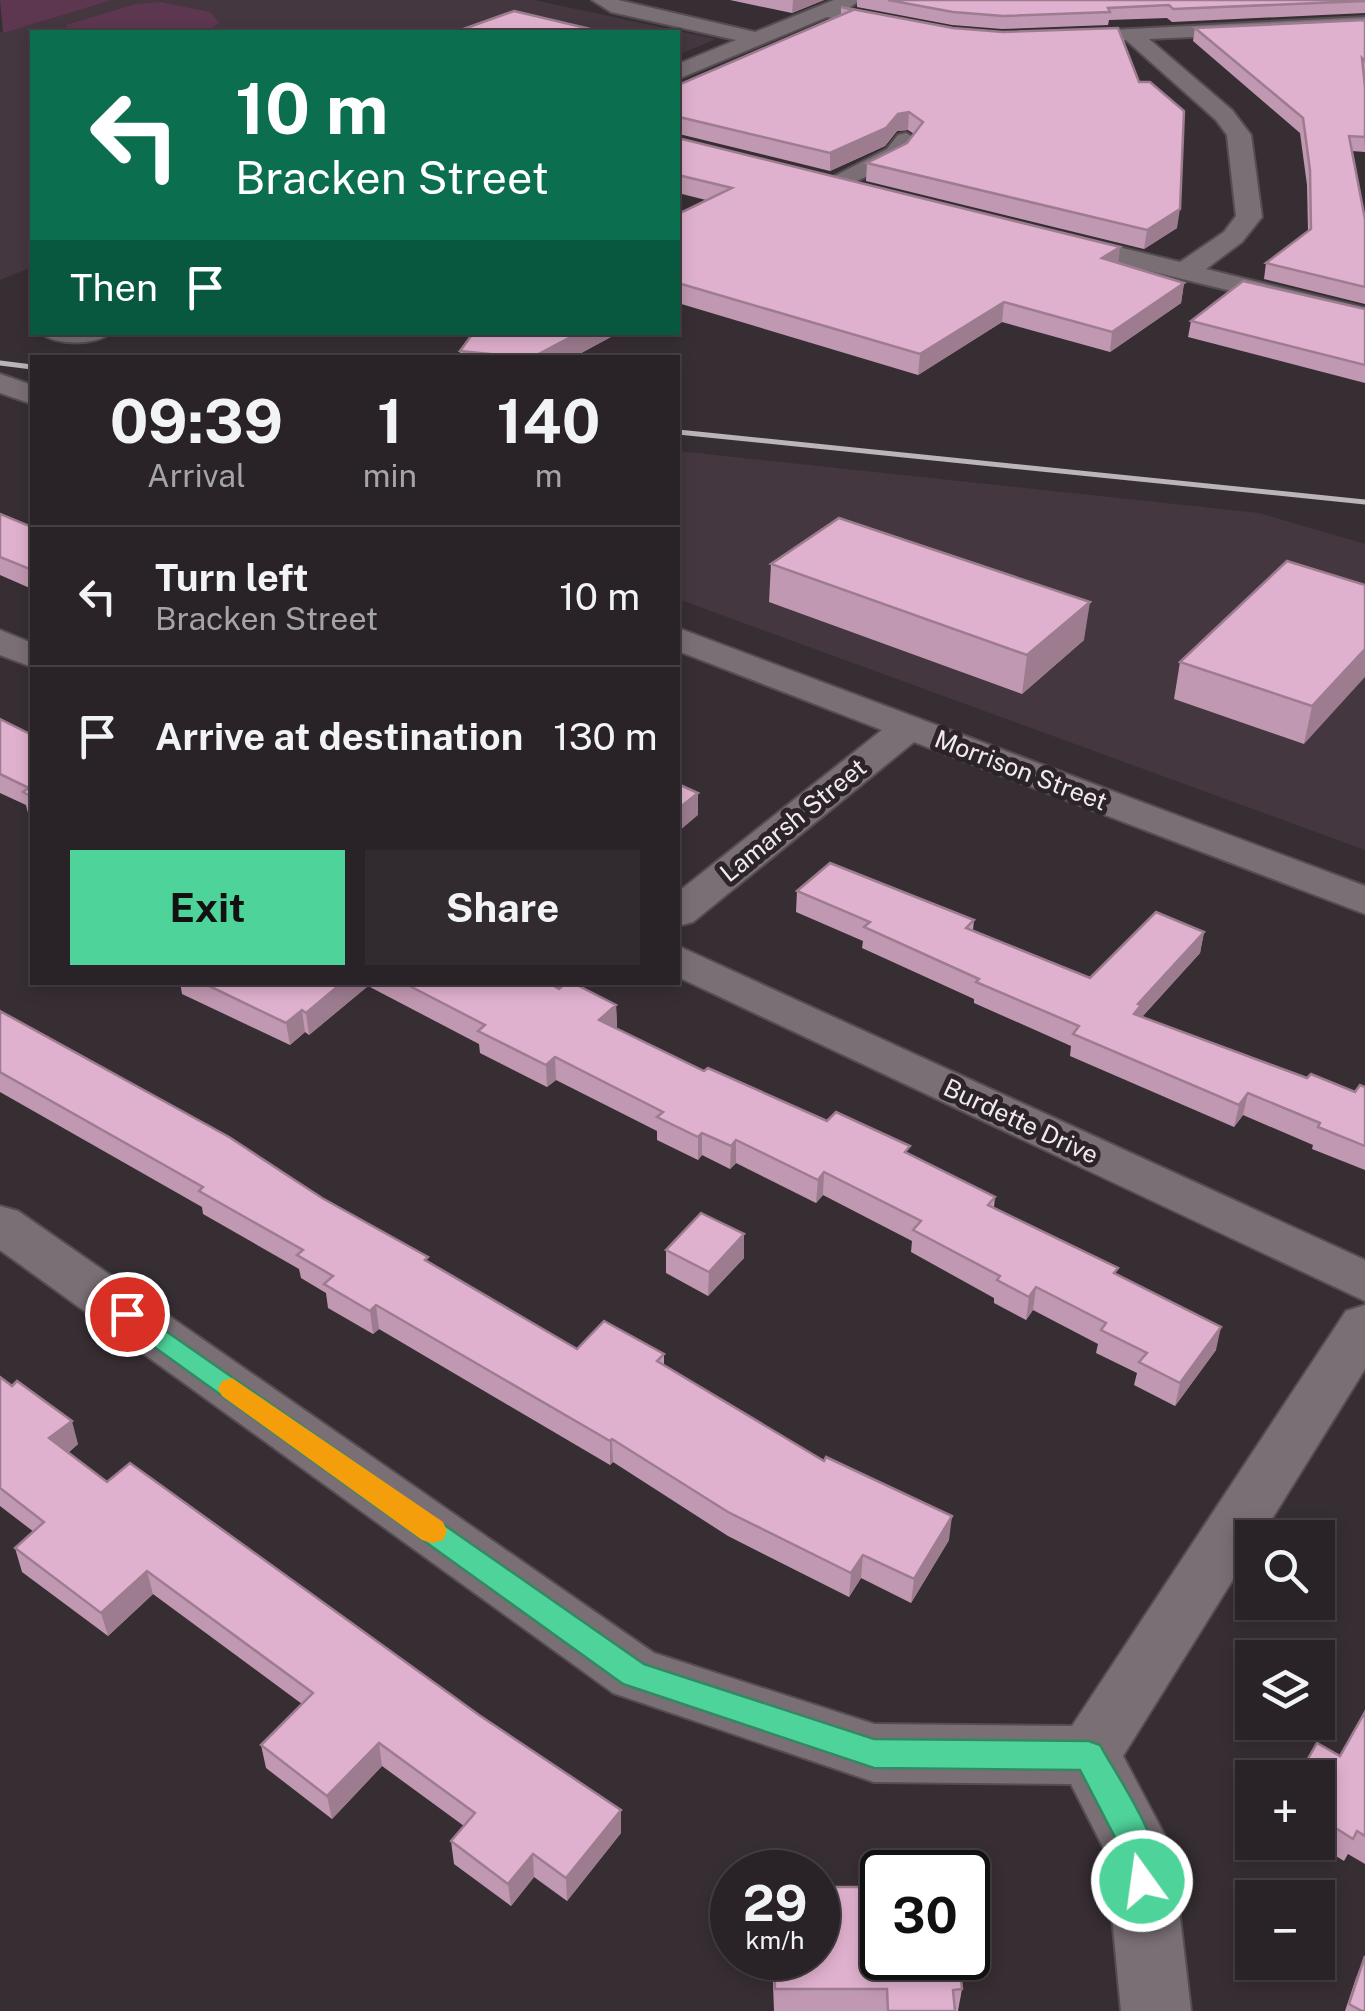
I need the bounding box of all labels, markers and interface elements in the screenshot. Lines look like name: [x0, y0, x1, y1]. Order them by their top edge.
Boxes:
text: 10 m: [235, 67, 389, 150]
icon: left: [70, 70, 200, 200]
text: Bracken Street: [235, 151, 549, 204]
icon: arrive: [178, 260, 233, 315]
text: Then: [70, 265, 158, 310]
text: 09:39: [110, 386, 283, 457]
text: 1: [377, 386, 403, 457]
text: 140: [497, 386, 600, 457]
text: Arrival: [147, 457, 246, 494]
text: min: [363, 457, 417, 494]
text: m: [535, 457, 562, 494]
text: Turn left: [155, 555, 309, 600]
icon: left: [70, 569, 125, 624]
text: 10 m: [559, 574, 640, 619]
text: Bracken Street: [155, 600, 378, 637]
icon: arrive: [70, 709, 125, 764]
text: Arrive at destination: [155, 714, 523, 759]
text: 130 m: [553, 714, 658, 759]
street label: Morrison Street: [931, 723, 1111, 817]
street label: Lamarsh Street: [714, 752, 872, 888]
button: Exit: [70, 850, 345, 965]
button: Share: [365, 850, 640, 965]
street label: Burdette Drive: [939, 1072, 1103, 1170]
pin: [85, 1272, 170, 1357]
icon: arrive: [100, 1287, 155, 1342]
map controls: [1235, 1520, 1335, 1980]
button: search: [1235, 1520, 1335, 1620]
button: layers: [1235, 1640, 1335, 1740]
button: +: [1235, 1760, 1335, 1860]
position arrow: [1090, 1829, 1194, 1933]
speed limit sign: 30: [860, 1850, 990, 1980]
text: 29: [743, 1873, 807, 1932]
button: −: [1235, 1880, 1335, 1980]
text: km/h: [746, 1925, 804, 1955]

